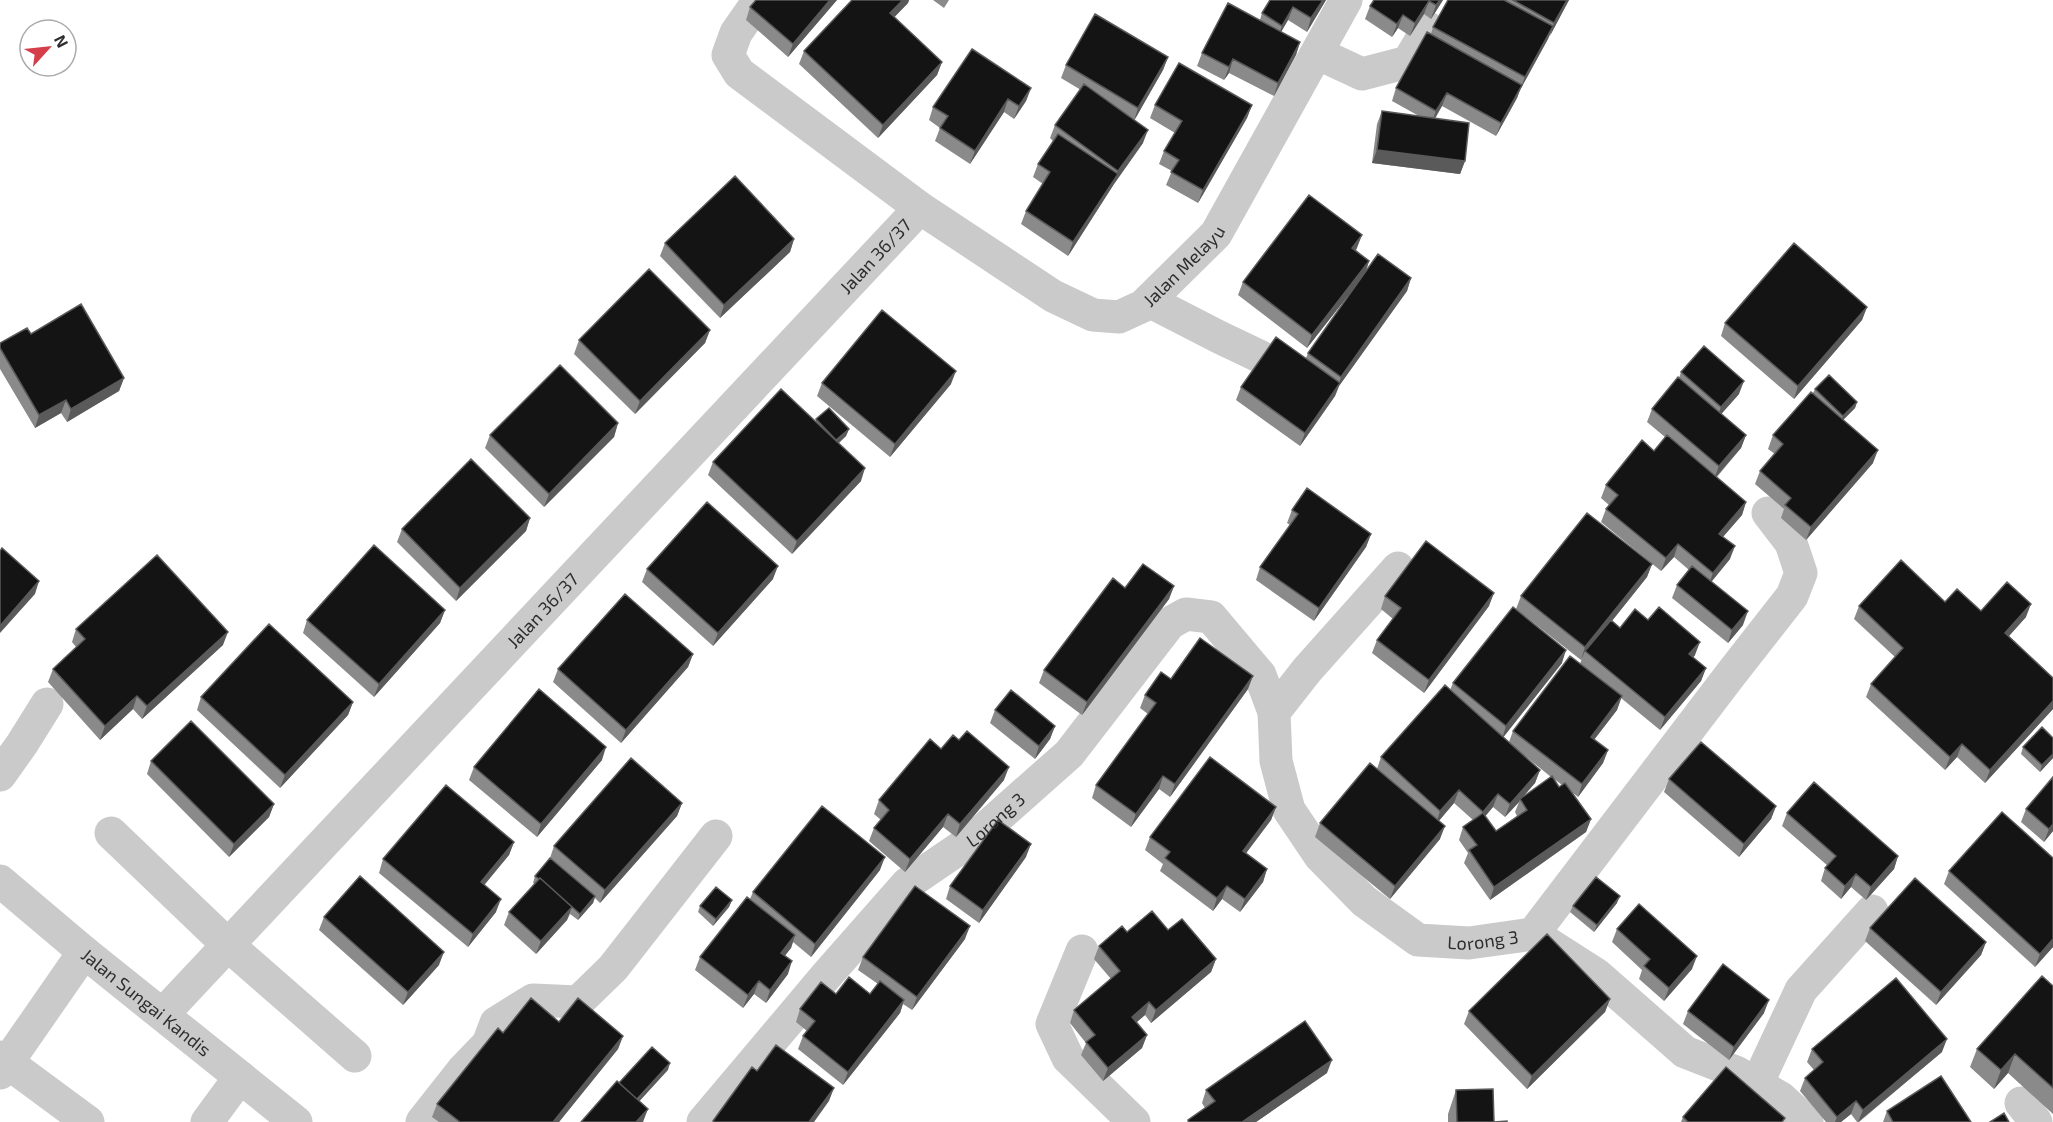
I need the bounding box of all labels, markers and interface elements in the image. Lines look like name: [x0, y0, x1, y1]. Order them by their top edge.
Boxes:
north arrow: [18, 18, 78, 78]
text: N: [51, 31, 73, 50]
street label: Jalan 36/37: [835, 214, 915, 298]
street label: Jalan Melayu: [1138, 222, 1229, 311]
street label: Jalan 36/37: [502, 568, 583, 652]
street label: Lorong 3: [962, 788, 1029, 851]
street label: Lorong 3: [1447, 925, 1520, 954]
street label: Jalan Sungai Kandis: [77, 943, 216, 1061]

